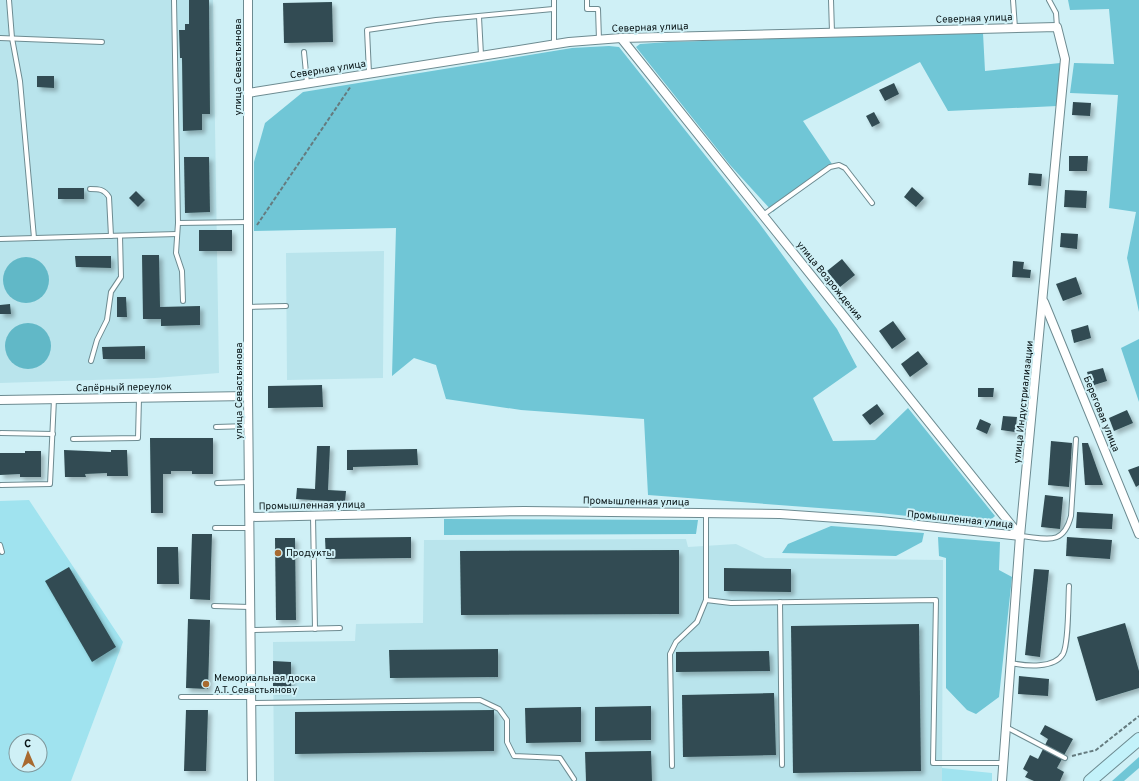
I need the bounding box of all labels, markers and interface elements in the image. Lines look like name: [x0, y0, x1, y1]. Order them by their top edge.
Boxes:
street label: Северная улица: [935, 11, 1013, 27]
street label: улица Севастьянова: [232, 19, 245, 115]
street label: Северная улица: [611, 20, 689, 36]
street label: Северная улица: [289, 58, 367, 82]
street label: улица Возрождения: [793, 239, 865, 323]
street label: улица Индустриализации: [1011, 340, 1037, 464]
street label: улица Севастьянова: [233, 343, 246, 439]
street label: Береговая улица: [1080, 374, 1122, 454]
street label: Сапёрный переулок: [76, 381, 172, 395]
street label: Промышленная улица: [583, 495, 689, 509]
street label: Промышленная улица: [259, 499, 365, 513]
street label: Промышленная улица: [906, 508, 1014, 532]
place label: Продукты: [286, 547, 334, 560]
marker: Продукты: [273, 548, 283, 558]
place label: Мемориальная доска А.Т. Севастьянову: [214, 672, 316, 697]
marker: Мемориальная доска А.Т. Севастьянову: [201, 679, 211, 689]
north arrow: [8, 733, 48, 773]
text: С: [24, 737, 31, 751]

